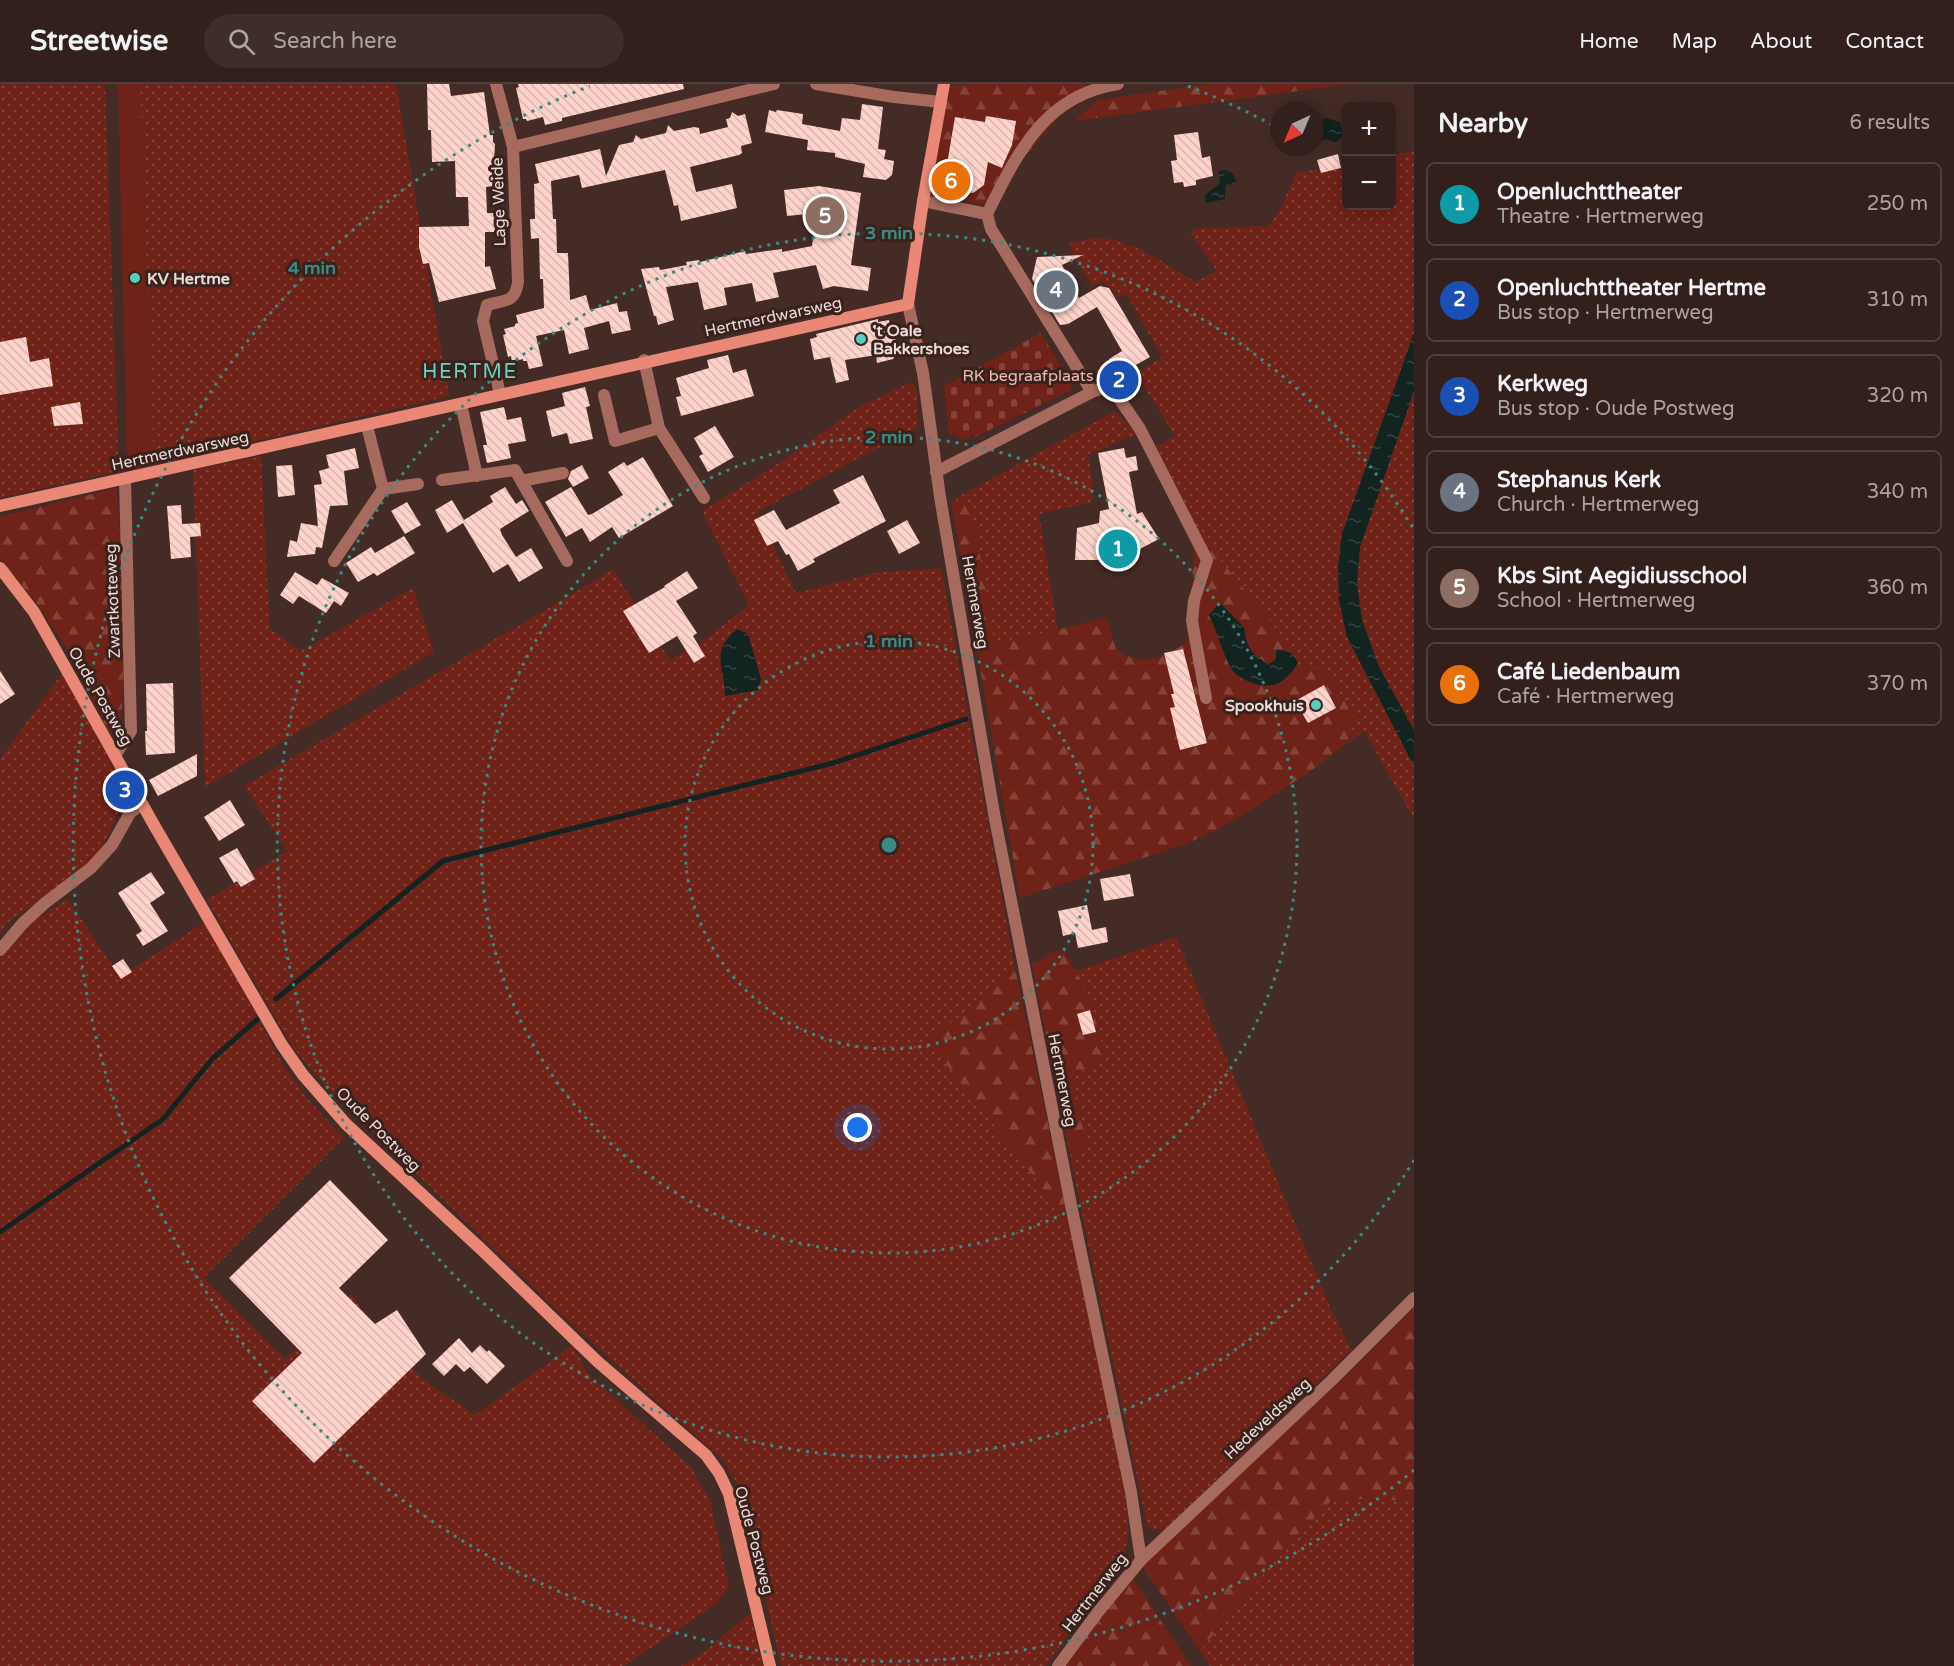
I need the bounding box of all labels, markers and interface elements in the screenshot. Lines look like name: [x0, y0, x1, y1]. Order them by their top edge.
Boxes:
search box: [204, 14, 624, 68]
text: Streetwise: [30, 24, 168, 58]
icon: search: [225, 25, 258, 58]
text: Search here: [273, 28, 397, 54]
text: Home: [1579, 29, 1639, 54]
text: Map: [1672, 29, 1717, 54]
text: About: [1750, 29, 1812, 54]
text: Contact: [1845, 29, 1924, 54]
north arrow: [1270, 102, 1324, 156]
map controls: [1342, 102, 1396, 210]
button: +: [1342, 102, 1396, 156]
text: Nearby: [1438, 108, 1528, 139]
text: 6 results: [1850, 111, 1930, 135]
button: −: [1342, 156, 1396, 210]
street label: Lage Weide: [487, 157, 511, 247]
pin: 6: [932, 158, 970, 204]
text: Openluchttheater: [1497, 179, 1682, 205]
text: 1: [1453, 192, 1466, 216]
text: 250 m: [1867, 192, 1928, 216]
pin: 5: [806, 194, 844, 238]
text: Theatre · Hertmerweg: [1497, 205, 1704, 229]
text: 3 min: [865, 222, 913, 244]
text: 4 min: [288, 257, 336, 279]
pin: 4: [1036, 268, 1076, 312]
place label: KV Hertme: [147, 269, 230, 289]
marker: KV Hertme: [128, 271, 142, 285]
text: Openluchttheater Hertme: [1497, 275, 1766, 301]
text: 2: [1453, 288, 1466, 312]
text: 310 m: [1867, 288, 1928, 312]
street label: Hertmerdwarsweg: [703, 293, 844, 341]
text: Bus stop · Hertmerweg: [1497, 301, 1714, 325]
place label: 't Oale Bakkershoes: [873, 321, 970, 359]
marker: 't Oale Bakkershoes: [854, 332, 868, 346]
pin: 2: [1100, 358, 1138, 402]
district label: HERTME: [422, 360, 518, 384]
park label: RK begraafplaats: [962, 366, 1094, 386]
text: Kerkweg: [1497, 371, 1588, 397]
text: 3: [1453, 384, 1466, 408]
text: 320 m: [1867, 384, 1928, 408]
text: Bus stop · Oude Postweg: [1497, 397, 1735, 421]
text: 2 min: [865, 426, 913, 448]
street label: Hertmerdwarsweg: [110, 427, 251, 475]
text: Stephanus Kerk: [1497, 467, 1661, 493]
text: 4: [1453, 480, 1466, 504]
text: 340 m: [1867, 480, 1928, 504]
text: Church · Hertmerweg: [1497, 493, 1699, 517]
pin: 1: [1098, 526, 1138, 572]
street label: Zwartkotteweg: [101, 543, 125, 659]
street label: Hertmerweg: [957, 554, 993, 651]
text: Kbs Sint Aegidiusschool: [1497, 563, 1747, 589]
text: 5: [1453, 576, 1466, 600]
text: 360 m: [1867, 576, 1928, 600]
text: School · Hertmerweg: [1497, 589, 1695, 613]
text: 1 min: [865, 630, 913, 652]
street label: Oude Postweg: [64, 643, 137, 750]
text: Café Liedenbaum: [1497, 659, 1680, 685]
text: 6: [1453, 672, 1466, 696]
text: 370 m: [1867, 672, 1928, 696]
text: Café · Hertmerweg: [1497, 685, 1674, 709]
place label: Spookhuis: [1225, 696, 1304, 716]
marker: Spookhuis: [1309, 698, 1323, 712]
pin: 3: [106, 768, 144, 812]
centre of rings: [879, 835, 899, 855]
street label: Hertmerweg: [1043, 1032, 1081, 1129]
street label: Oude Postweg: [332, 1083, 425, 1176]
your location: [843, 1113, 872, 1142]
street label: Hedeveldsweg: [1220, 1374, 1315, 1464]
street label: Oude Postweg: [730, 1484, 778, 1597]
street label: Hertmerweg: [1058, 1549, 1132, 1636]

